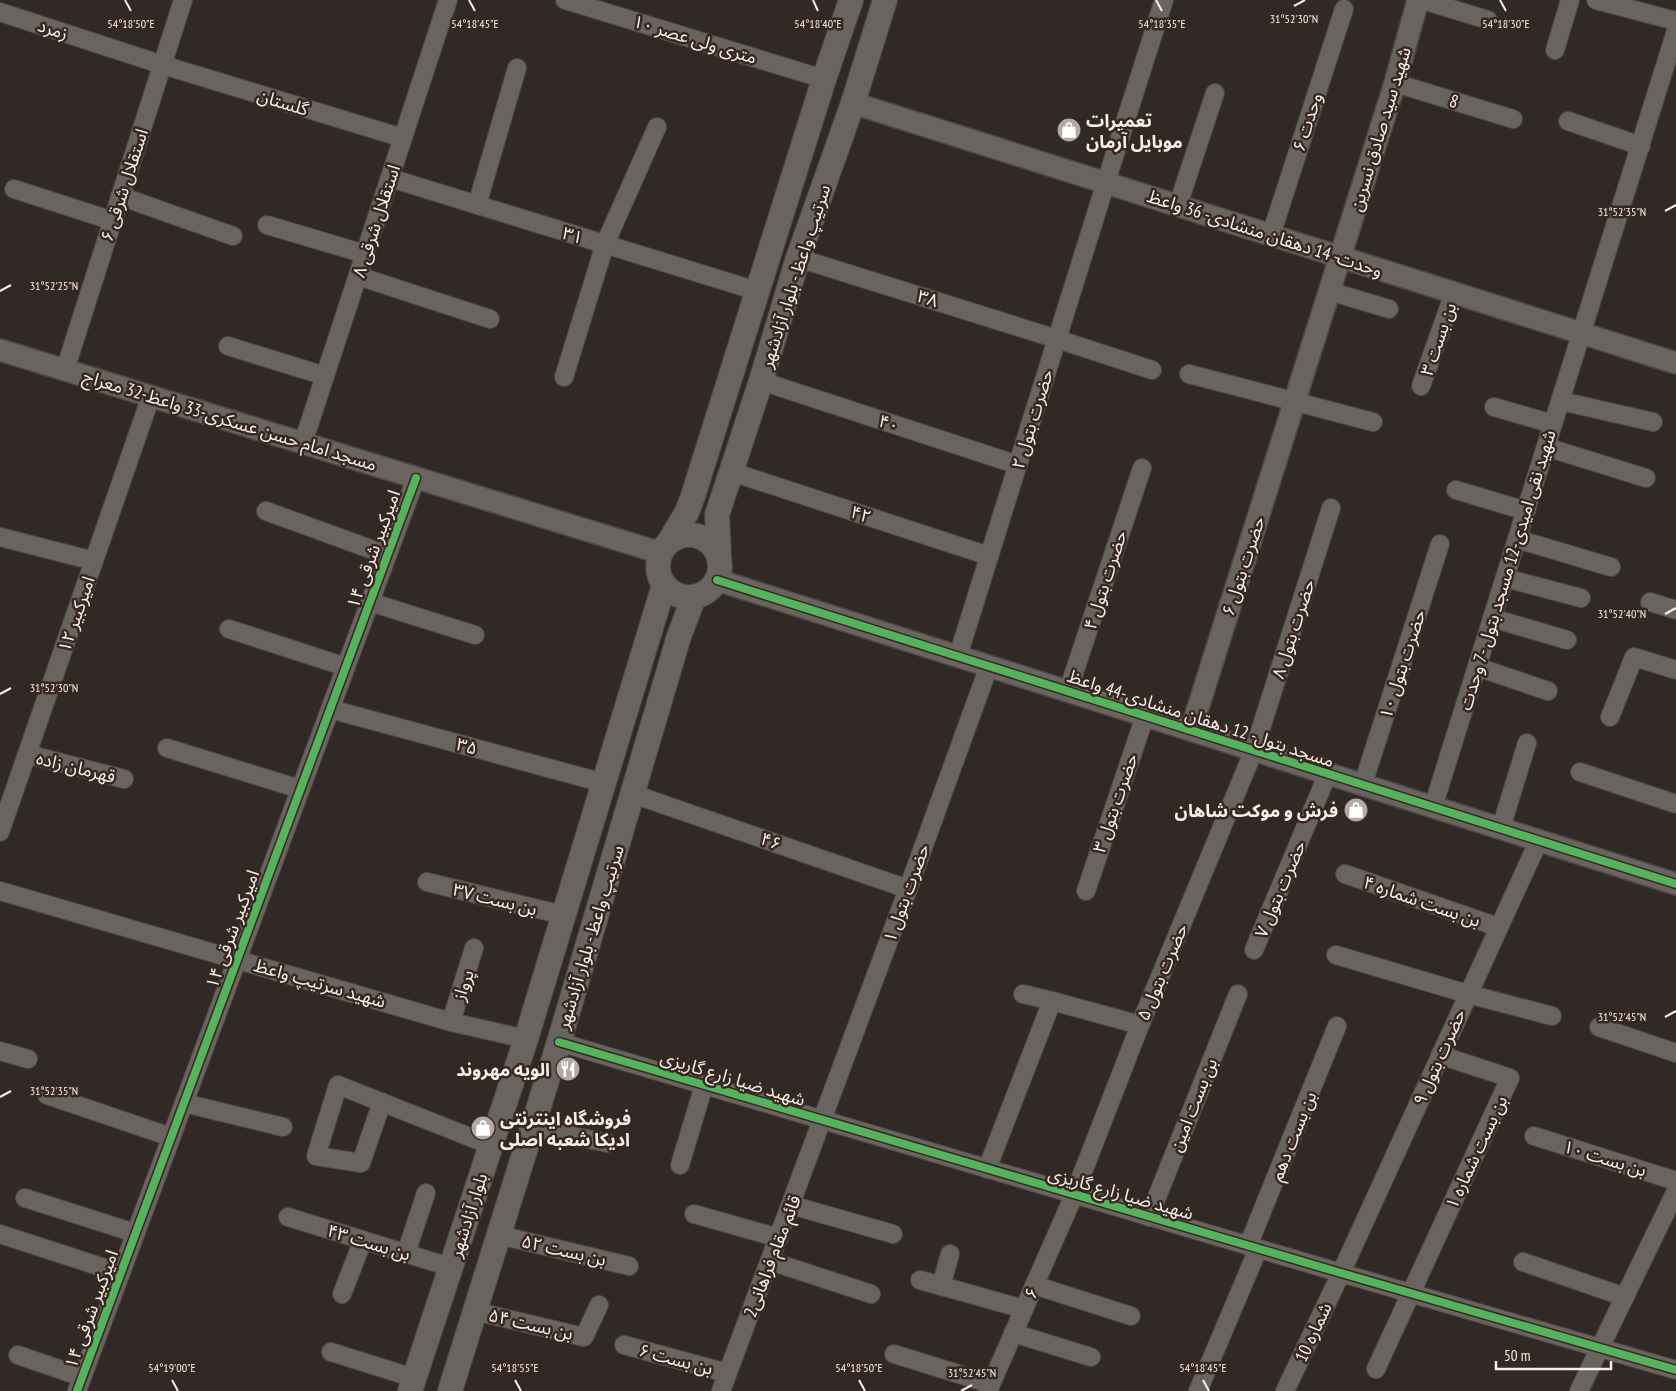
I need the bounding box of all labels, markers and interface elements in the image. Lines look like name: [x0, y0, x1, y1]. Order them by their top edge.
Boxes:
street label: ۱۰ متری ولی عصر: [630, 9, 760, 69]
text: 31°52'30"N: [1270, 11, 1318, 26]
street label: زمرد: [35, 13, 71, 45]
text: 54°18'50"E: [107, 16, 155, 31]
text: 54°18'45"E: [451, 16, 499, 31]
text: 54°18'40"E: [794, 16, 842, 31]
text: 54°18'35"E: [1138, 16, 1186, 31]
text: 54°18'30"E: [1482, 16, 1530, 31]
street label: شهید سید صادق نسرین: [1344, 44, 1416, 214]
street label: گلستان: [255, 83, 312, 121]
street label: 8: [1447, 89, 1461, 113]
street label: وحدت ۶: [1287, 90, 1327, 154]
place label: تعمیرات موبایل آرمان: [1086, 109, 1183, 153]
shop icon: تعمیرات موبایل آرمان: [1056, 117, 1082, 143]
street label: استقلال شرقی ۶: [95, 126, 153, 244]
street label: استقلال شرقی ۸: [347, 162, 405, 280]
street label: سرتیپ واعظ - بلوار آزادشهر: [754, 182, 836, 372]
street label: وحدت- 14 دهقان منشادی- 36 واعظ: [1144, 184, 1386, 282]
text: 31°52'35"N: [1598, 204, 1646, 219]
street label: ۳۱: [560, 221, 586, 249]
text: 31°52'25"N: [30, 278, 78, 293]
street label: ۳۸: [915, 284, 941, 312]
street label: بن بست ۳: [1415, 299, 1461, 379]
street label: مسجد امام حسن عسکری-33 واعظ-32 معراج: [79, 364, 380, 479]
street label: حضرت بتول ۲: [1006, 366, 1058, 472]
street label: ۴۰: [876, 409, 902, 437]
street label: شهید نقی امیدی-12 مسجد بتول -7 وحدت: [1453, 427, 1561, 713]
street label: ۱۴ امیرکبیر شرقی: [341, 487, 405, 611]
street label: ۴۲: [848, 500, 874, 528]
street label: حضرت بتول ۶: [1216, 513, 1270, 619]
street label: حضرت بتول ۴: [1078, 527, 1132, 633]
street label: امیرکبیر ۱۲: [52, 573, 100, 655]
street label: حضرت بتول ۸: [1266, 576, 1320, 682]
street label: حضرت بتول ۱۰: [1374, 606, 1430, 722]
text: 31°52'40"N: [1598, 606, 1646, 621]
street label: مسجد بتول- 12 دهقان منشادی-44 واعظ: [1065, 664, 1337, 772]
text: 31°52'30"N: [30, 680, 78, 695]
street label: ۳۵: [454, 732, 480, 760]
street label: قهرمان زاده: [34, 746, 118, 788]
street label: حضرت بتول ۳: [1087, 750, 1143, 856]
shop icon: فرش و موکت شاهان: [1343, 797, 1369, 823]
place label: فرش و موکت شاهان: [1175, 799, 1338, 822]
street label: ۴۶: [758, 827, 784, 855]
street label: حضرت بتول ۷: [1249, 837, 1311, 941]
street label: حضرت بتول ۱: [878, 841, 934, 945]
street label: سرتیپ واعظ - بلوار آزادشهر: [551, 842, 629, 1033]
street label: ۱۴ امیرکبیر شرقی: [200, 867, 264, 991]
street label: بن بست شماره ۴: [1360, 870, 1484, 932]
street label: بن بست ۳۷: [450, 877, 540, 921]
street label: حضرت بتول ۵: [1131, 920, 1193, 1024]
street label: شهید سرتیپ واعظ: [251, 953, 389, 1013]
street label: پرواز: [447, 966, 479, 1005]
street label: حضرت بتول ۹: [1408, 1005, 1470, 1109]
text: 31°52'45"N: [1598, 1009, 1646, 1024]
street label: شهید ضیا زارع گاریزی: [657, 1045, 808, 1114]
street label: بن بست امین: [1164, 1055, 1222, 1155]
restaurant icon: الویه مهروند: [555, 1056, 581, 1082]
place label: الویه مهروند: [456, 1058, 550, 1081]
text: 31°52'35"N: [30, 1083, 78, 1098]
street label: بن بست دهم: [1265, 1088, 1323, 1185]
street label: بن بست شماره ۱: [1440, 1092, 1512, 1212]
place label: فروشگاه اینترنتی ادیکا شعبه اصلی: [500, 1107, 631, 1151]
shop icon: فروشگاه اینترنتی ادیکا شعبه اصلی: [470, 1115, 496, 1141]
street label: بن بست ۱۰: [1561, 1134, 1649, 1182]
street label: شهید ضیا زارع گاریزی: [1045, 1161, 1196, 1228]
street label: بلوار آزادشهر: [443, 1170, 492, 1261]
street label: 2قائم مقام فراهانی: [738, 1192, 809, 1321]
street label: بن بست ۴۳: [325, 1218, 413, 1266]
street label: بن بست ۵۲: [519, 1229, 609, 1271]
street label: ۱۴ امیرکبیر شرقی: [59, 1247, 123, 1371]
street label: ۶: [1018, 1284, 1044, 1302]
street label: شماره 10: [1289, 1299, 1337, 1365]
street label: بن بست ۵۴: [486, 1303, 576, 1345]
street label: بن بست ۶: [636, 1338, 716, 1380]
scale bar: [1496, 1338, 1611, 1370]
text: 50 m: [1504, 1346, 1530, 1365]
text: 54°19'00"E: [148, 1360, 196, 1375]
text: 54°18'55"E: [491, 1360, 539, 1375]
text: 54°18'50"E: [835, 1360, 883, 1375]
text: 54°18'45"E: [1179, 1360, 1227, 1375]
text: 31°52'45"N: [948, 1365, 996, 1380]

